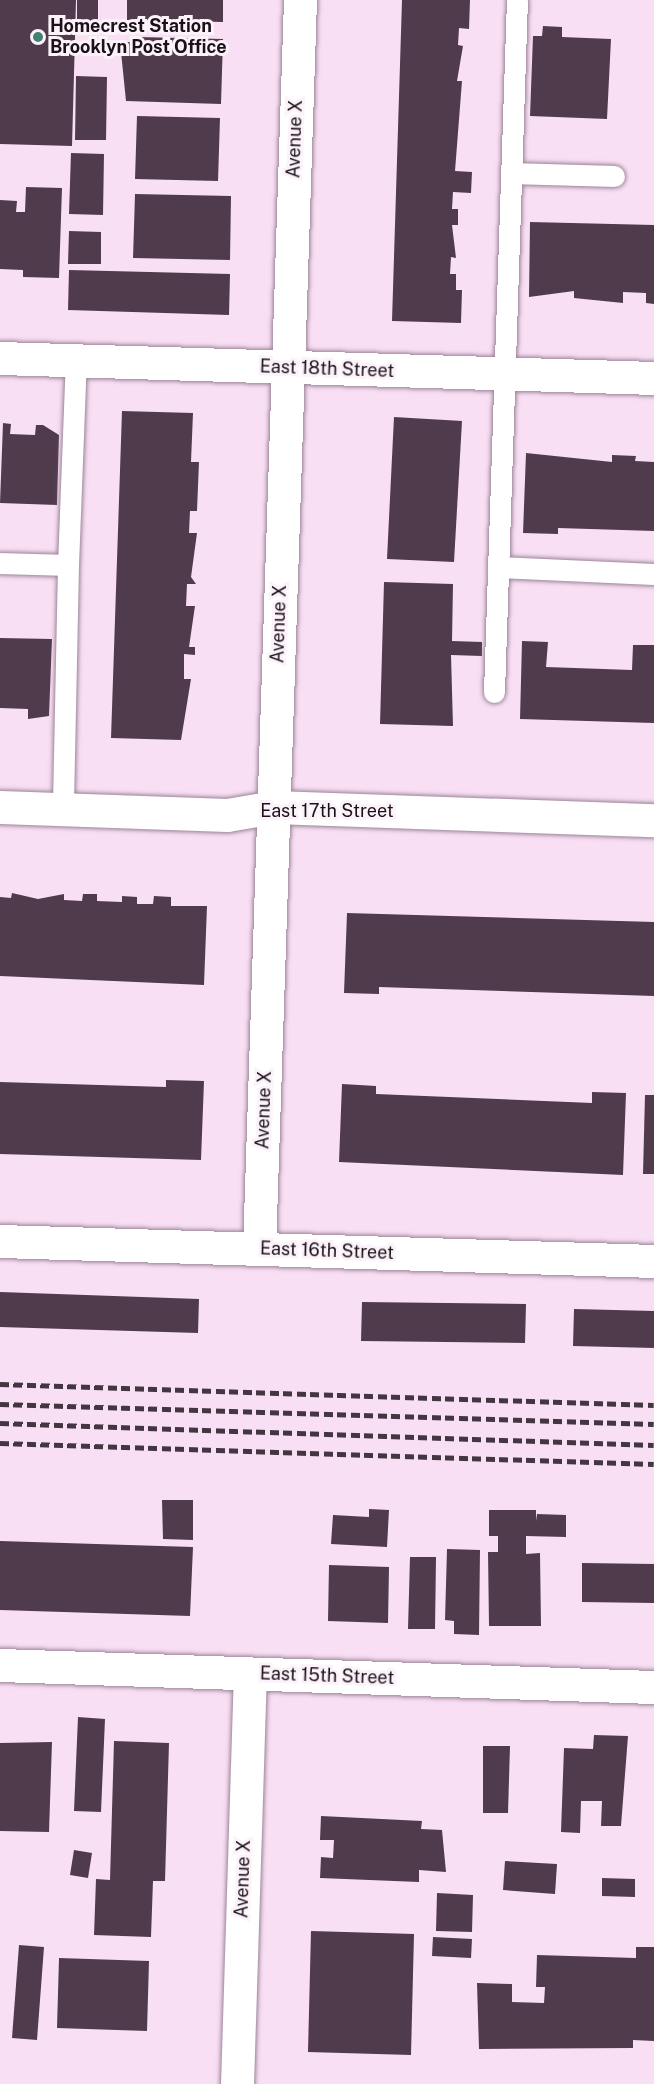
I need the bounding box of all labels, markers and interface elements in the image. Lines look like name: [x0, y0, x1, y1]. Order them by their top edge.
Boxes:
place label: Homecrest Station Brooklyn Post Office: [50, 16, 227, 58]
marker: Homecrest Station Brooklyn Post Office: [31, 30, 45, 44]
street label: Avenue X: [283, 99, 307, 179]
street label: East 18th Street: [259, 356, 395, 382]
street label: Avenue X: [267, 584, 291, 664]
street label: East 17th Street: [260, 800, 394, 822]
street label: Avenue X: [252, 1070, 276, 1150]
street label: East 16th Street: [260, 1238, 394, 1264]
street label: East 15th Street: [259, 1663, 395, 1689]
street label: Avenue X: [231, 1839, 255, 1919]

